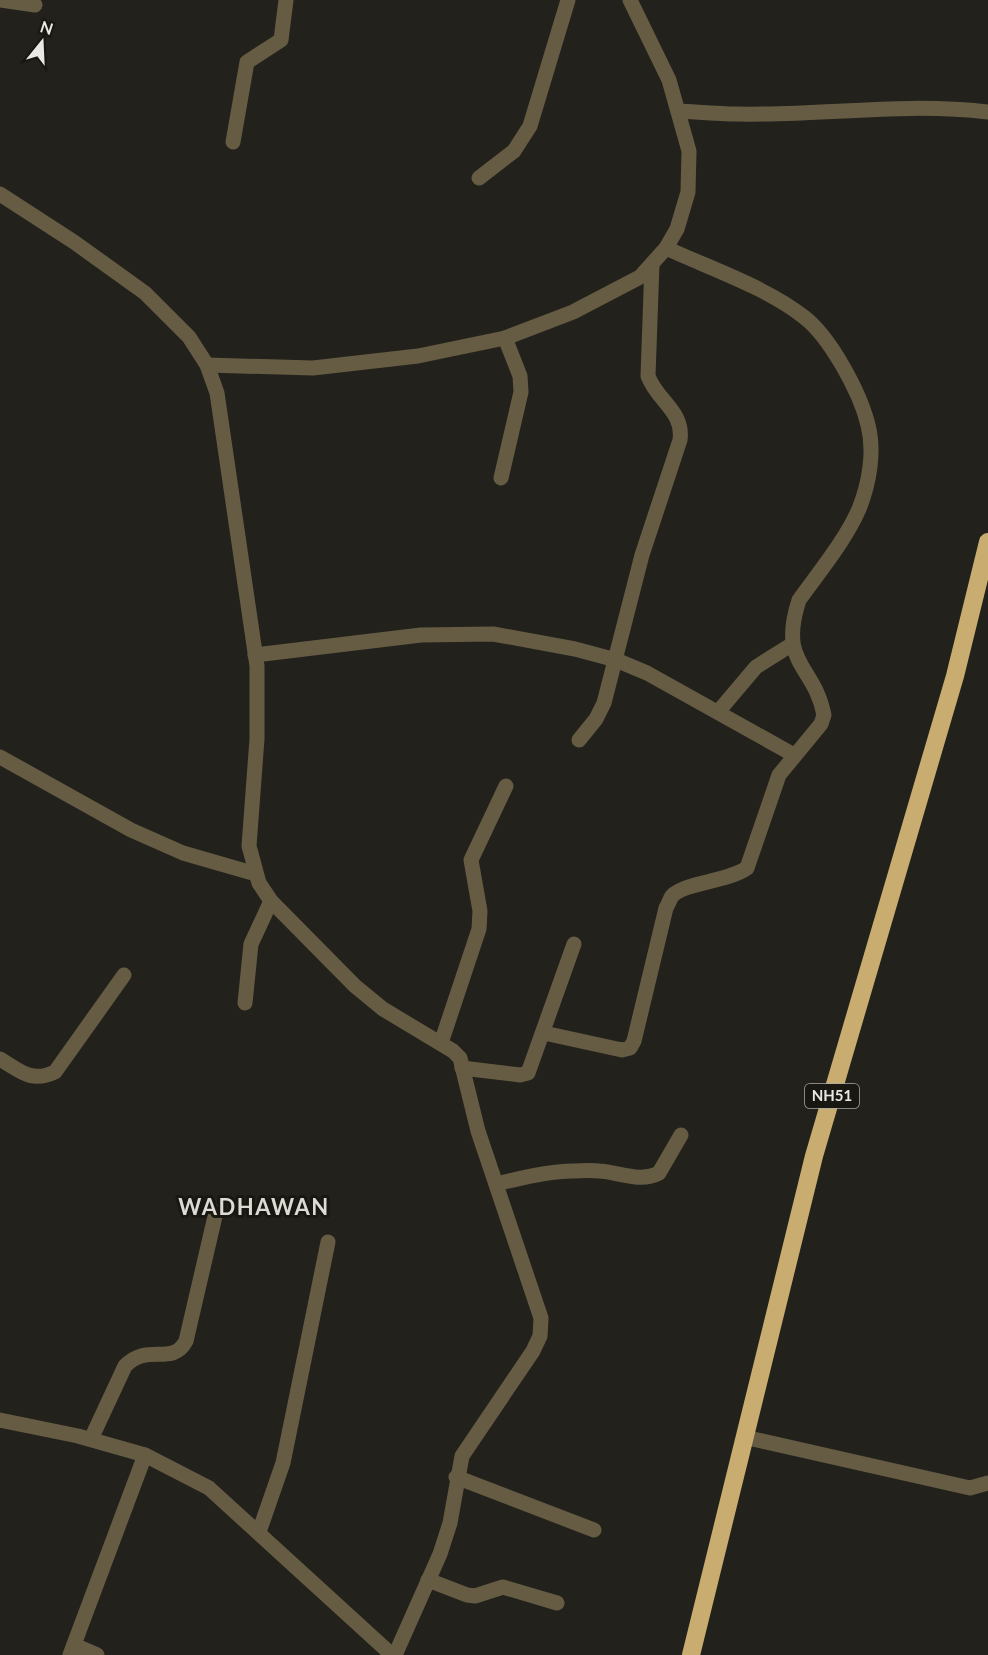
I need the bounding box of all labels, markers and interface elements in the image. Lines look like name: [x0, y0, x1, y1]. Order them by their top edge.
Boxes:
north arrow: [12, 12, 72, 72]
text: N: [38, 16, 56, 38]
road number: NH51: [805, 1084, 859, 1108]
district label: WADHAWAN: [178, 1193, 330, 1220]

